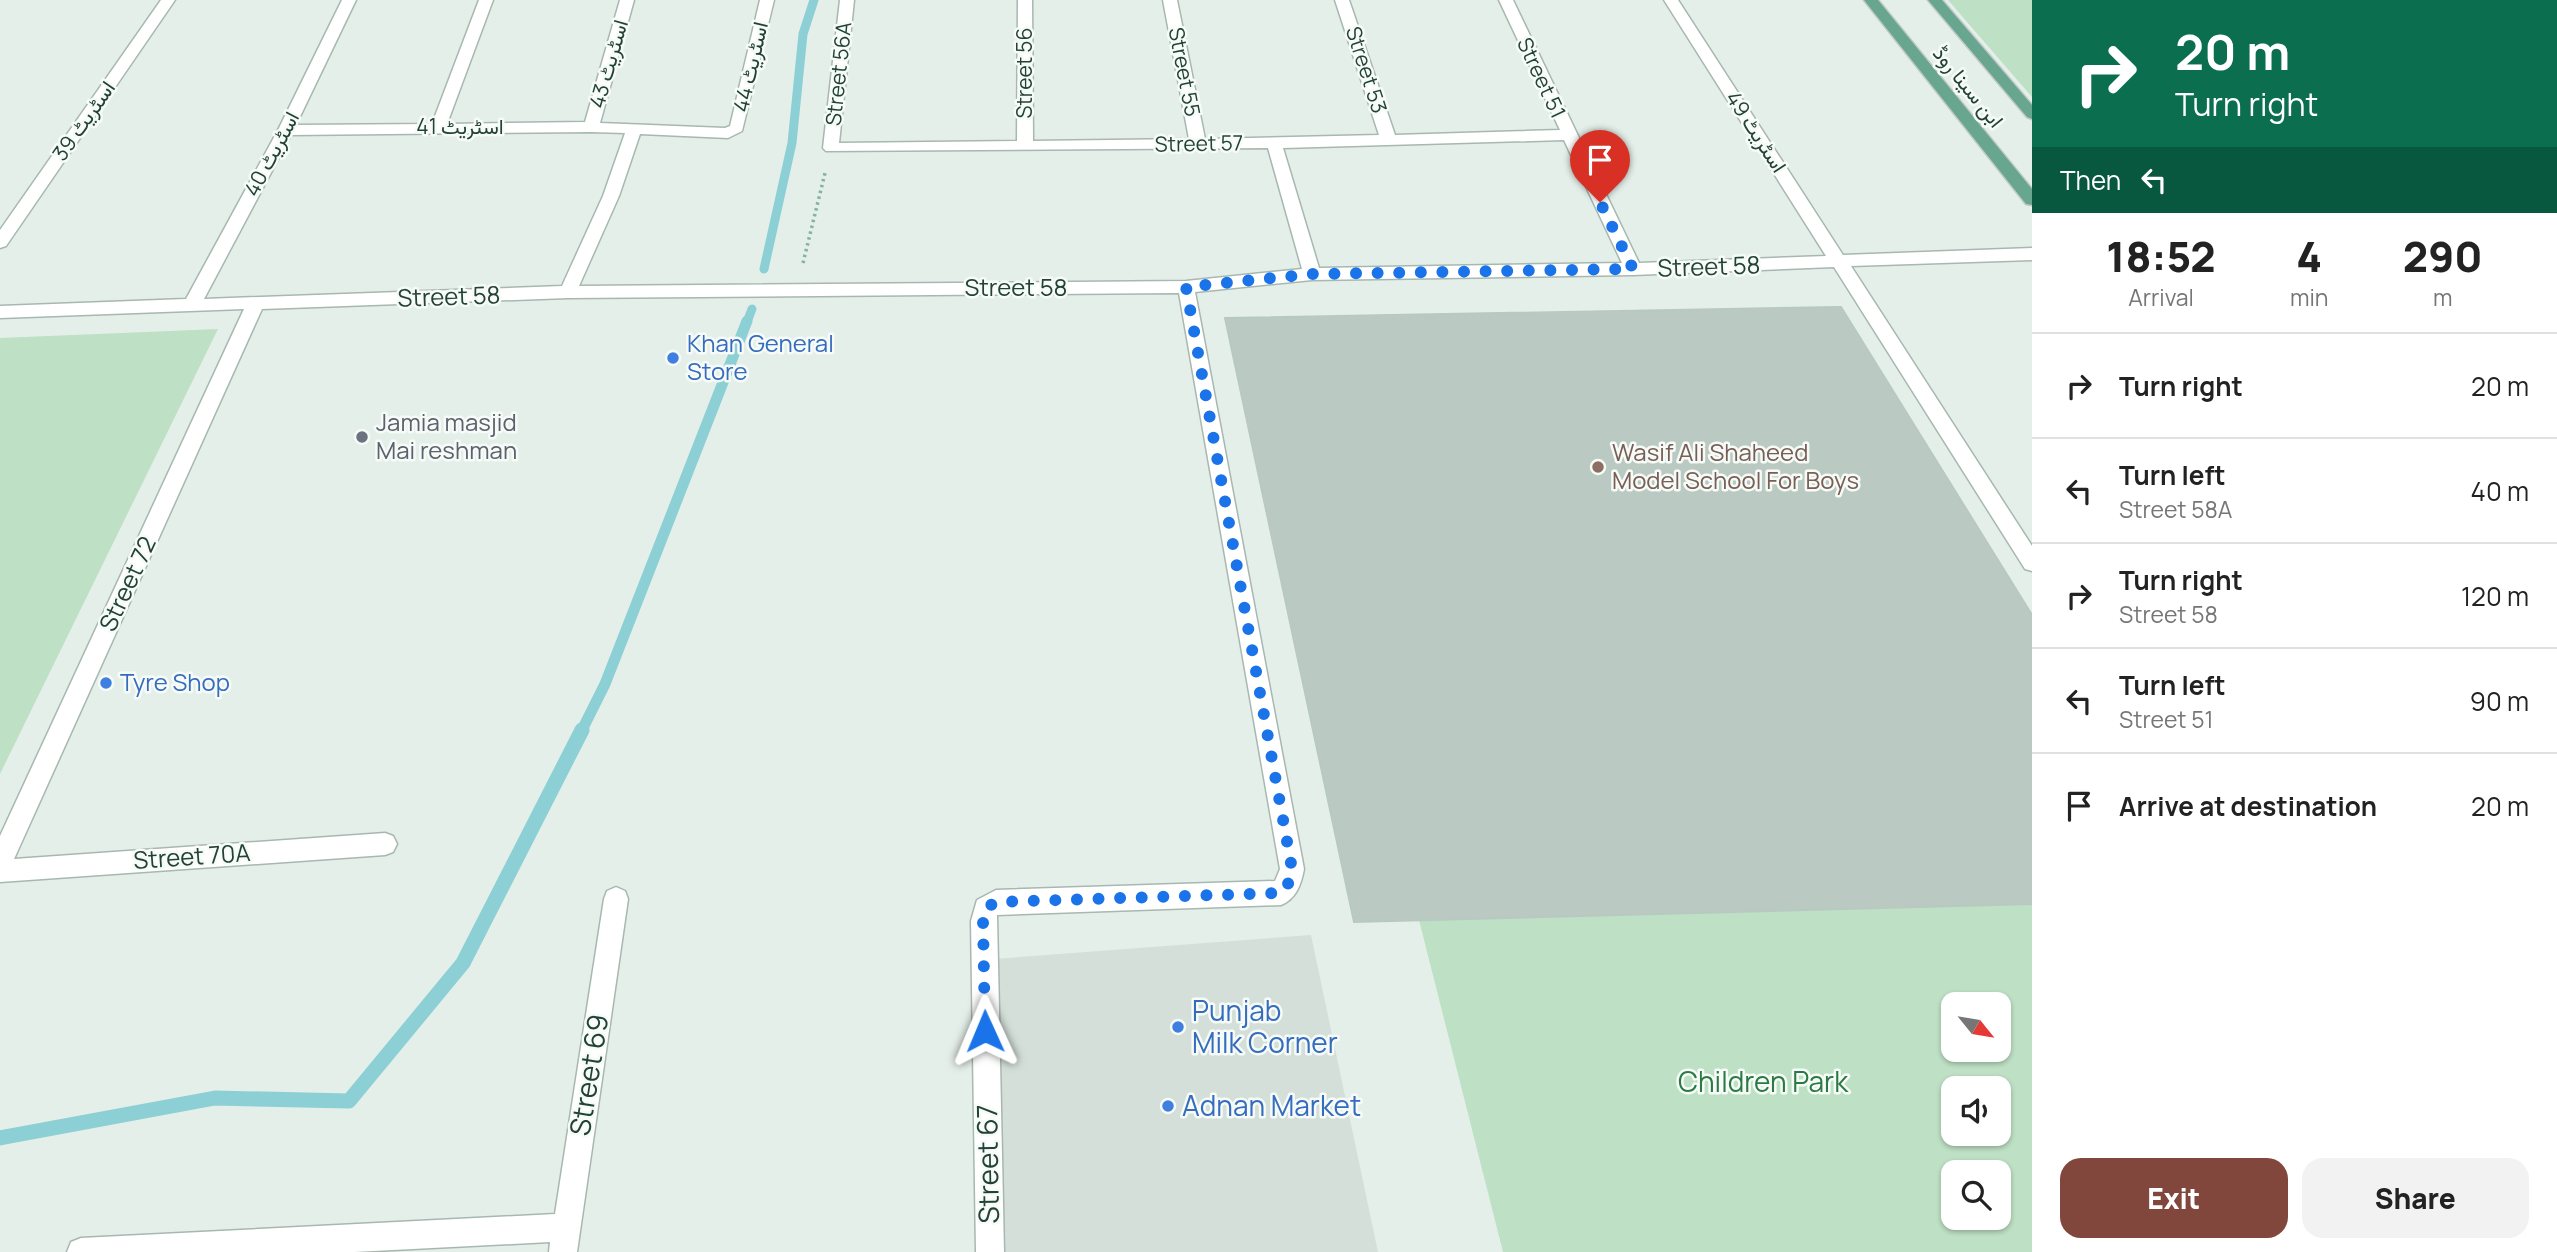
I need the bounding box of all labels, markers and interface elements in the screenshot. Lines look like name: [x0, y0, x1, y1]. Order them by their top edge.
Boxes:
street label: اسٹریٹ 43: [582, 16, 634, 111]
text: 20 m: [2175, 18, 2290, 85]
street label: اسٹریٹ 44: [726, 19, 774, 115]
street label: Street 56A: [819, 21, 857, 127]
street label: Street 53: [1340, 23, 1394, 117]
street label: Street 55: [1163, 25, 1207, 119]
street label: Street 56: [1010, 27, 1038, 119]
icon: right: [2060, 28, 2151, 119]
street label: Street 51: [1511, 33, 1573, 123]
street label: ابن سینا روڈ: [1927, 40, 2010, 133]
street label: اسٹریٹ 39: [45, 75, 121, 166]
text: Turn right: [2175, 82, 2318, 126]
street label: اسٹریٹ 49: [1720, 85, 1794, 178]
street label: اسٹریٹ 40: [237, 106, 305, 201]
street label: اسٹریٹ 41: [416, 112, 504, 140]
street label: Street 57: [1154, 128, 1243, 158]
pin: [1570, 130, 1630, 202]
icon: arrive: [1581, 141, 1619, 179]
icon: left: [2135, 161, 2173, 199]
text: Then: [2060, 162, 2121, 198]
text: 18:52: [2106, 227, 2216, 285]
text: 4: [2296, 227, 2322, 285]
text: 290: [2403, 227, 2483, 285]
street label: Street 58: [1657, 247, 1761, 284]
street label: Street 58: [964, 270, 1068, 303]
street label: Street 58: [397, 277, 501, 314]
text: Arrival: [2128, 281, 2194, 313]
text: min: [2290, 281, 2329, 313]
text: m: [2433, 281, 2452, 313]
place label: Khan General Store: [687, 326, 834, 387]
marker: Khan General Store: [665, 350, 681, 366]
icon: right: [2060, 367, 2098, 405]
text: Turn right: [2119, 368, 2243, 404]
text: 20 m: [2471, 368, 2529, 404]
place label: Jamia masjid Mai reshman: [376, 405, 517, 466]
marker: Jamia masjid Mai reshman: [354, 429, 370, 445]
place label: Wasif Ali Shaheed Model School For Boys: [1612, 435, 1859, 496]
text: Turn left: [2119, 457, 2226, 493]
marker: Wasif Ali Shaheed Model School For Boys: [1590, 459, 1606, 475]
icon: left: [2060, 472, 2098, 510]
text: 40 m: [2471, 473, 2529, 509]
text: Street 58A: [2119, 493, 2232, 525]
street label: Street 72: [90, 531, 163, 636]
text: Turn right: [2119, 562, 2243, 598]
icon: right: [2060, 577, 2098, 615]
text: 120 m: [2461, 578, 2529, 614]
text: Street 58: [2119, 598, 2218, 630]
place label: Tyre Shop: [120, 665, 230, 698]
text: Turn left: [2119, 667, 2226, 703]
marker: Tyre Shop: [98, 675, 114, 691]
icon: left: [2060, 682, 2098, 720]
text: 90 m: [2470, 683, 2529, 719]
text: Street 51: [2119, 703, 2213, 735]
icon: arrive: [2060, 787, 2098, 825]
text: Arrive at destination: [2119, 788, 2377, 824]
text: 20 m: [2471, 788, 2529, 824]
street label: Street 70A: [132, 835, 251, 876]
place label: Punjab Milk Corner: [1192, 991, 1338, 1061]
north arrow: [1941, 992, 2011, 1062]
map controls: [1941, 992, 2011, 1230]
position arrow: [948, 994, 1022, 1068]
street label: Street 69: [560, 1011, 616, 1138]
marker: Punjab Milk Corner: [1170, 1019, 1186, 1035]
park label: Children Park: [1678, 1062, 1849, 1100]
button: sound: [1941, 1076, 2011, 1146]
place label: Adnan Market: [1182, 1086, 1361, 1124]
marker: Adnan Market: [1160, 1098, 1176, 1114]
street label: Street 67: [967, 1104, 1007, 1224]
button: Exit: [2060, 1158, 2288, 1238]
button: Share: [2302, 1158, 2529, 1238]
button: search: [1941, 1160, 2011, 1230]

